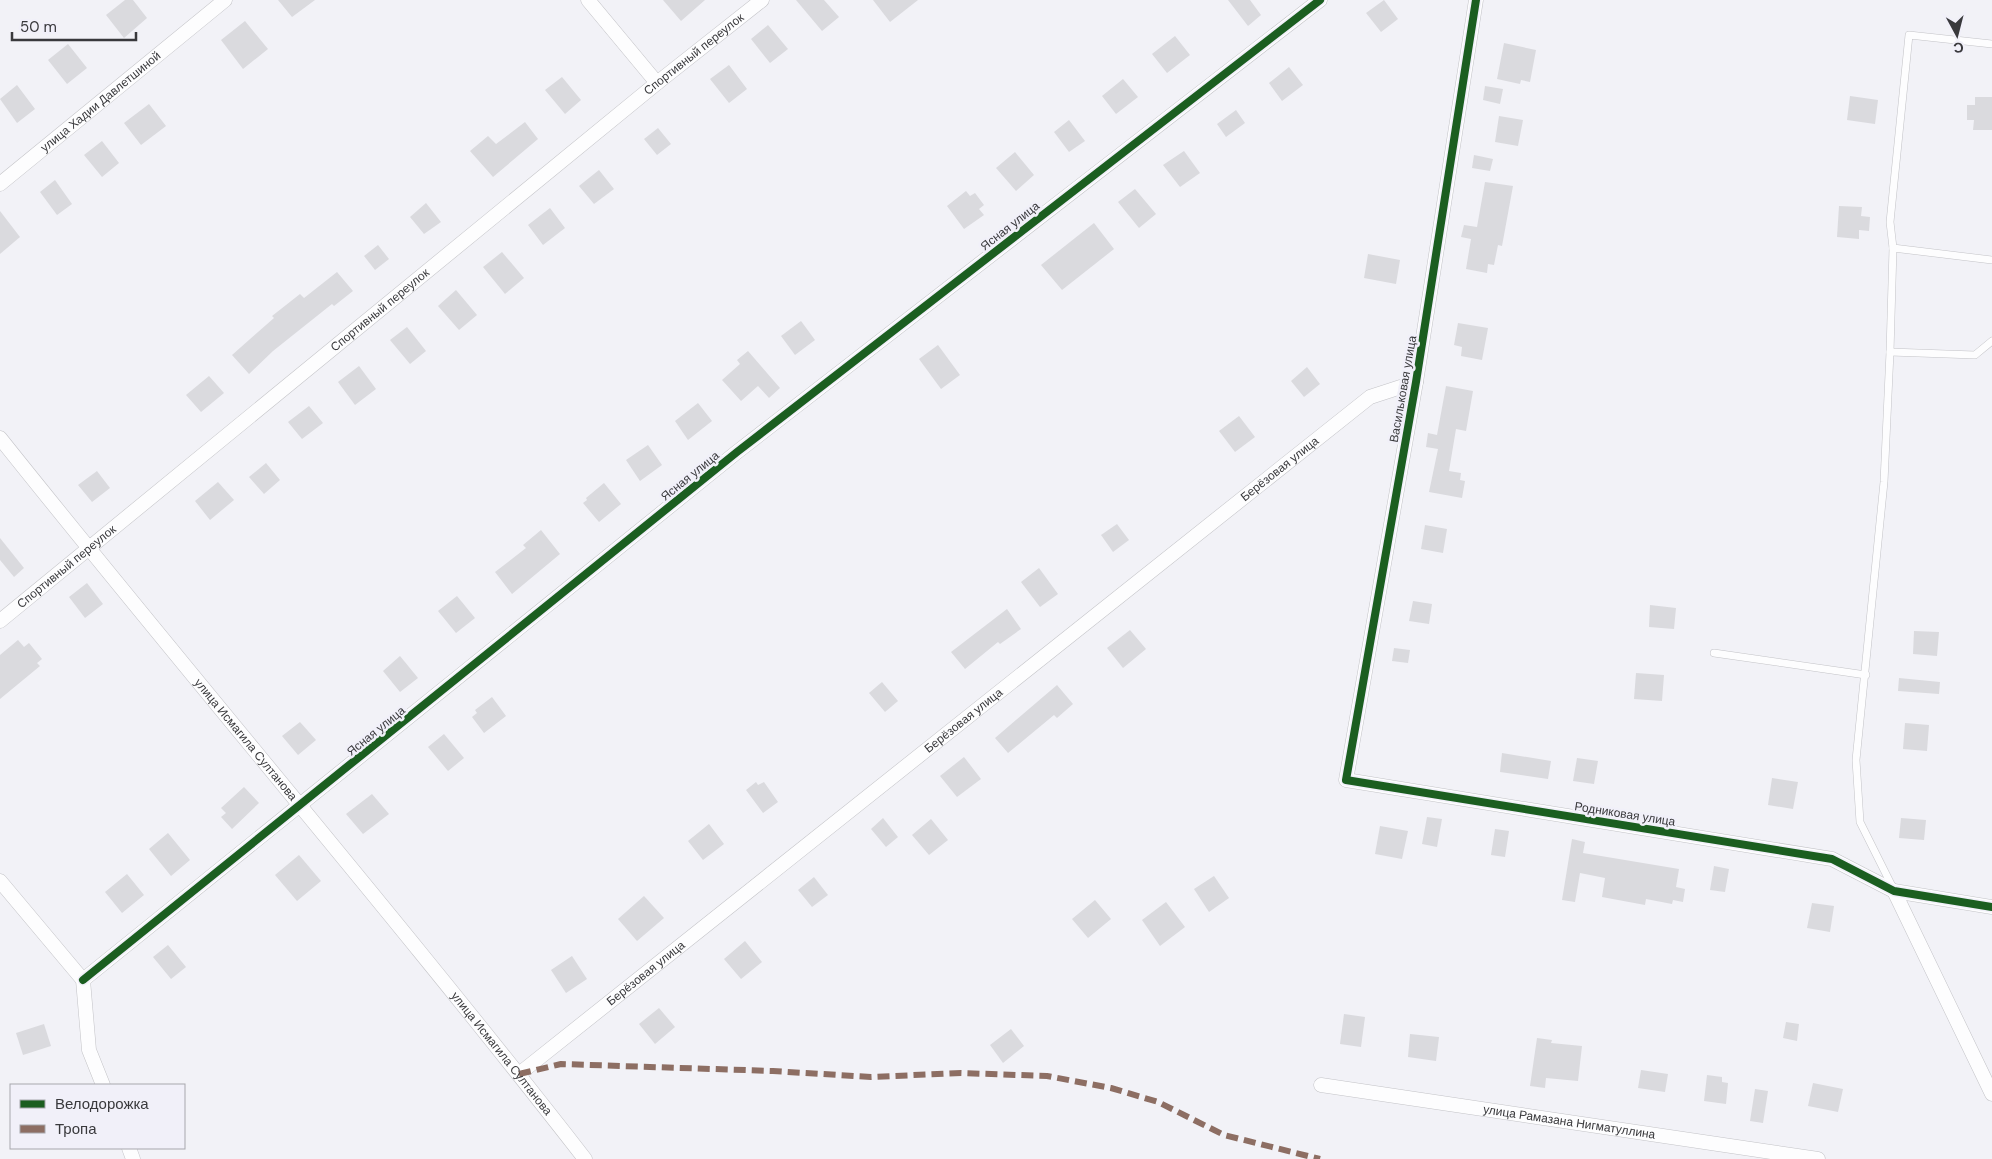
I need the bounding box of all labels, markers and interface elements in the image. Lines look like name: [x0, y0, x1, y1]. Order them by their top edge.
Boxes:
street label: Спортивный переулок: [640, 9, 748, 99]
scale bar: [12, 10, 136, 42]
north arrow: [1932, 10, 1982, 60]
text: 50 m: [20, 17, 57, 37]
text: С: [1952, 38, 1965, 57]
street label: улица Хадии Давлетшиной: [37, 48, 164, 156]
street label: Ясная улица: [977, 198, 1043, 254]
street label: Спортивный переулок: [327, 264, 433, 355]
street label: Васильковая улица: [1386, 334, 1420, 444]
street label: Берёзовая улица: [1237, 433, 1322, 505]
street label: Ясная улица: [658, 447, 723, 504]
street label: Спортивный переулок: [14, 521, 120, 612]
street label: улица Исмагила Султанова: [191, 675, 301, 804]
street label: Берёзовая улица: [921, 684, 1006, 756]
street label: Ясная улица: [344, 702, 409, 759]
street label: Родниковая улица: [1573, 798, 1677, 830]
street label: Берёзовая улица: [603, 937, 688, 1009]
street label: улица Исмагила Султанова: [447, 989, 556, 1119]
legend: [10, 1084, 185, 1149]
text: Велодорожка: [55, 1094, 149, 1114]
street label: улица Рамазана Нигматуллина: [1482, 1101, 1657, 1143]
text: Тропа: [55, 1119, 97, 1139]

